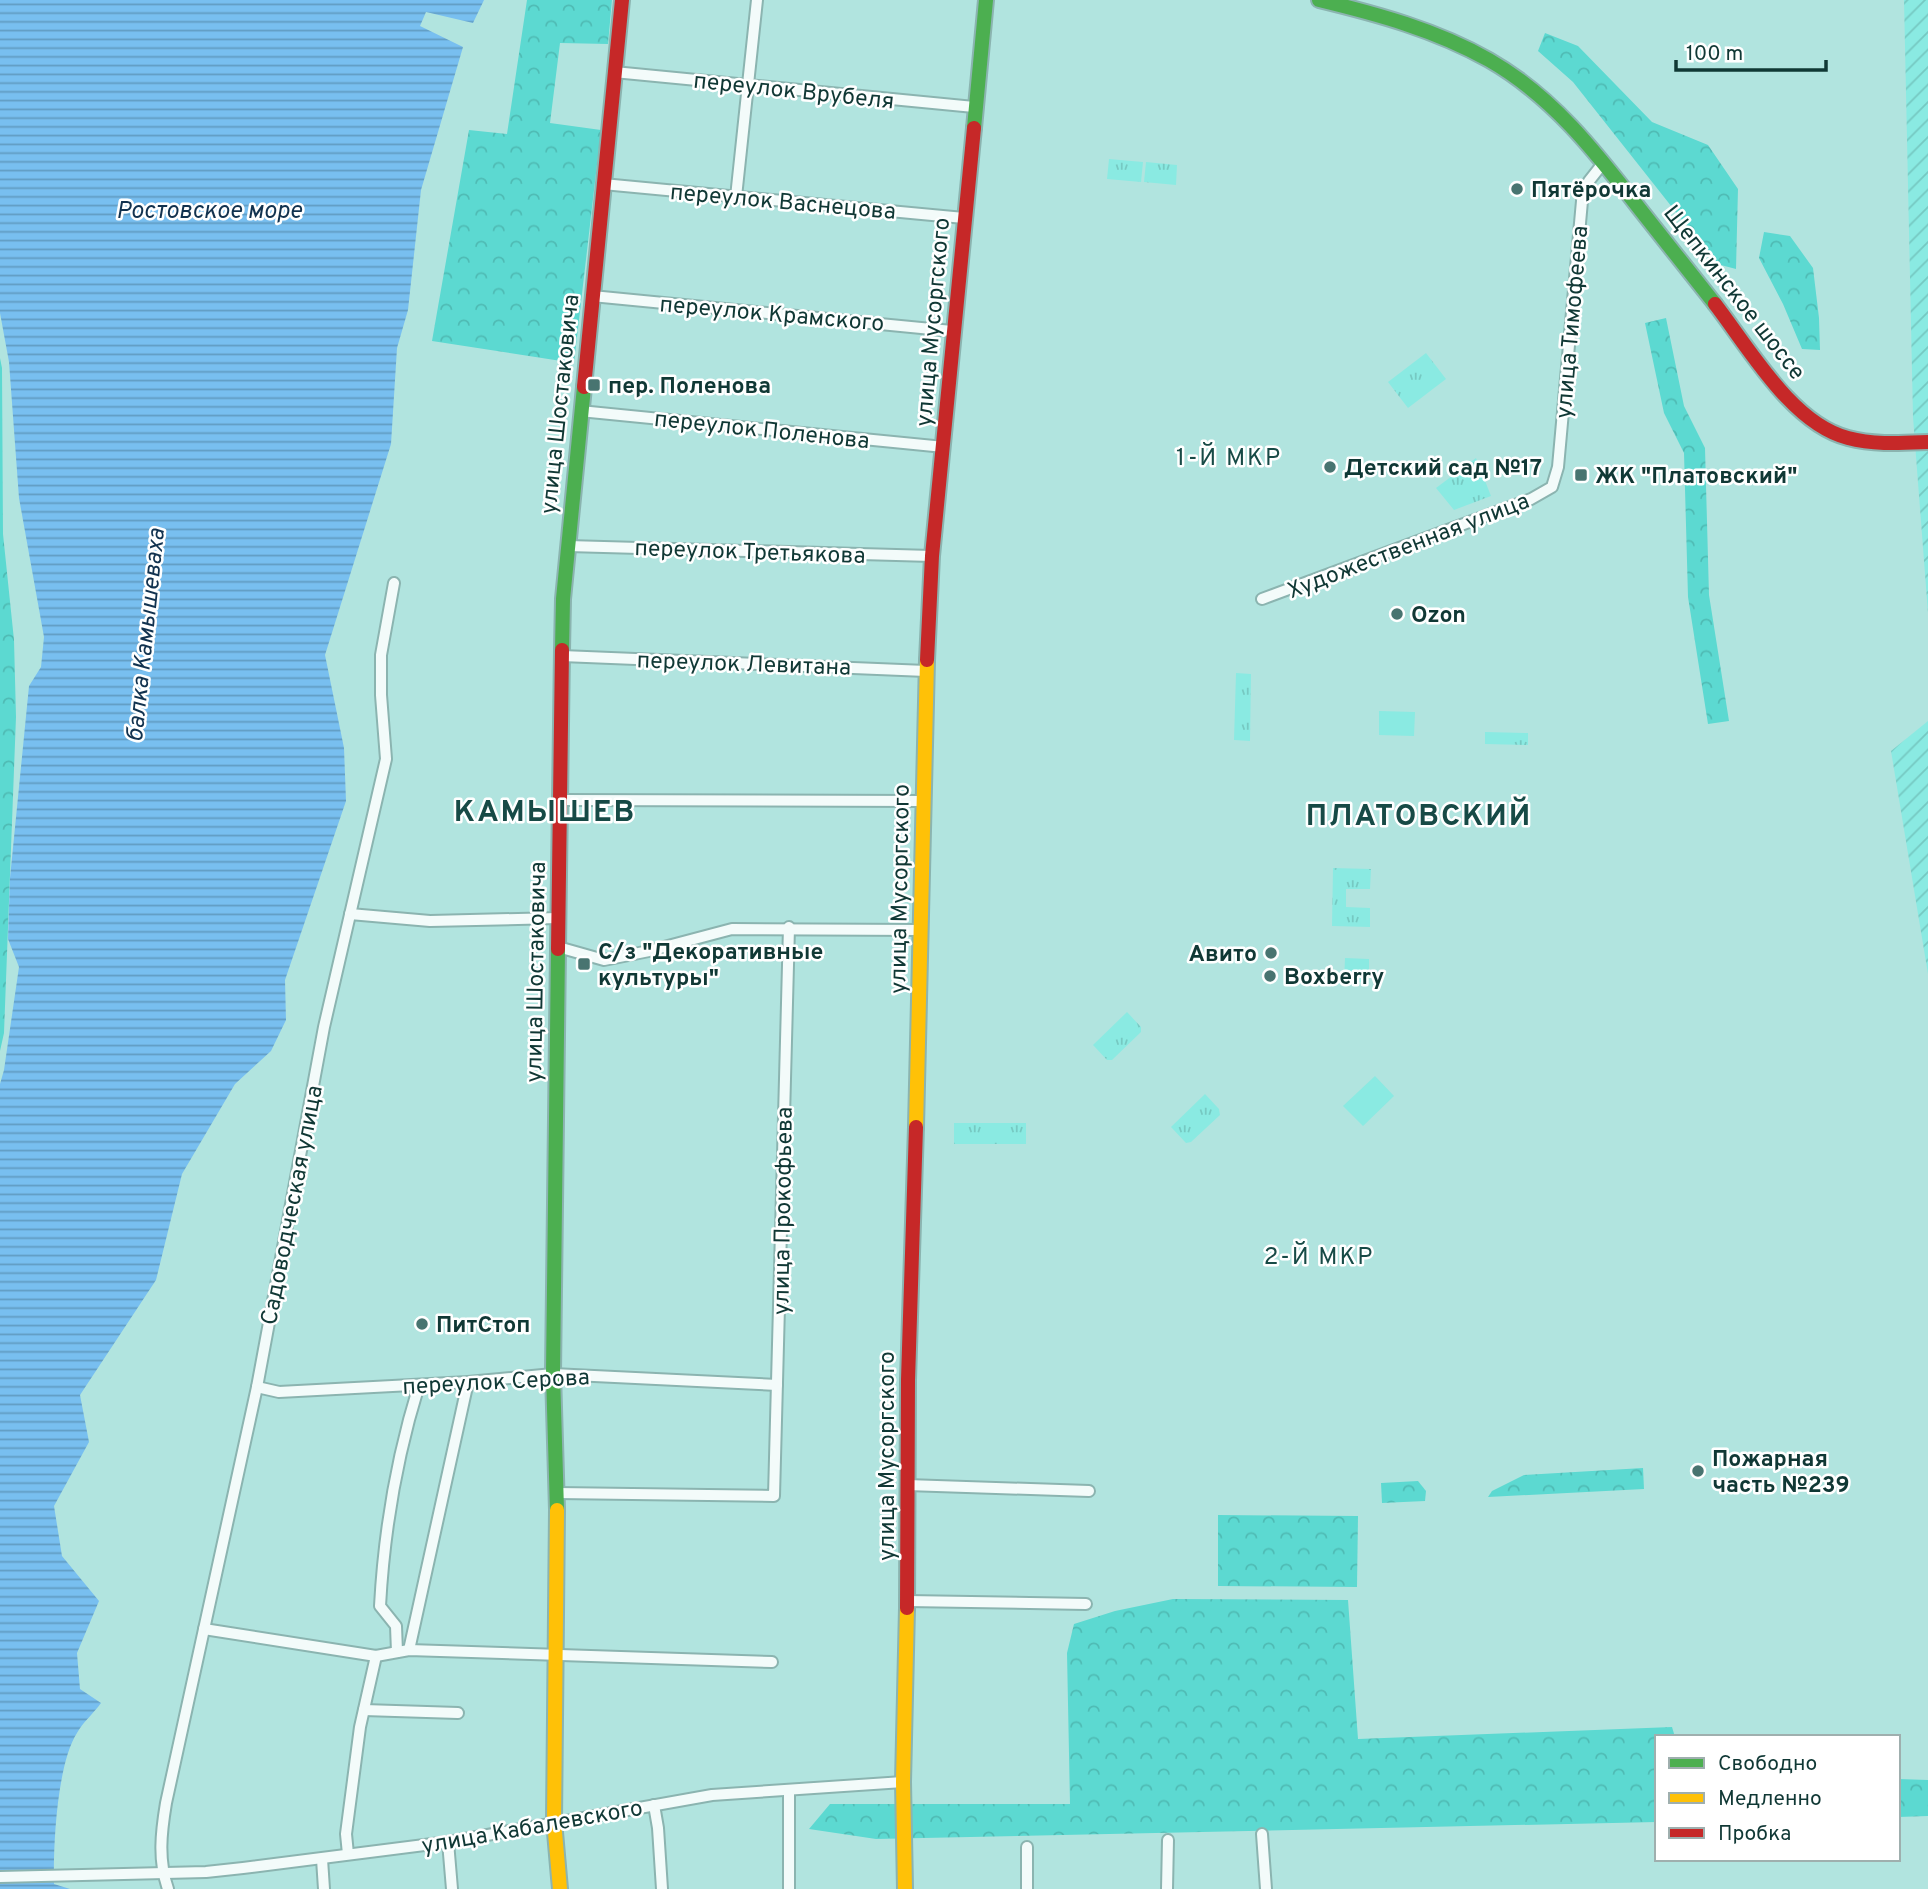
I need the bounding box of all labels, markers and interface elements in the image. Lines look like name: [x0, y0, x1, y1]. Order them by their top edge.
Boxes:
scale bar: [1676, 28, 1826, 72]
text: 100 m: [1686, 41, 1743, 68]
street label: переулок Врубеля: [692, 68, 896, 117]
place label: Пятёрочка: [1531, 177, 1651, 206]
street label: переулок Васнецова: [669, 179, 897, 228]
marker: Пятёрочка: [1509, 181, 1525, 197]
water label: Ростовское море: [116, 197, 303, 227]
street label: Щепкинское шоссе: [1656, 200, 1810, 387]
street label: улица Мусоргского: [911, 216, 958, 428]
street label: улица Тимофеева: [1551, 224, 1596, 420]
street label: переулок Крамского: [658, 291, 885, 340]
street label: улица Шостаковича: [536, 293, 587, 516]
place label: пер. Поленова: [608, 373, 771, 402]
marker: пер. Поленова: [586, 377, 602, 393]
street label: переулок Поленова: [653, 406, 871, 457]
district label: 1-Й МКР: [1176, 442, 1282, 474]
place label: Детский сад №17: [1344, 455, 1542, 484]
marker: Детский сад №17: [1322, 459, 1338, 475]
place label: ЖК "Платовский": [1595, 463, 1797, 492]
marker: ЖК "Платовский": [1573, 467, 1589, 483]
street label: Художественная улица: [1284, 488, 1534, 607]
water label: балка Камышеваха: [121, 526, 173, 743]
street label: переулок Третьякова: [634, 535, 866, 572]
place label: Ozon: [1411, 602, 1466, 631]
marker: Ozon: [1389, 606, 1405, 622]
street label: переулок Левитана: [636, 647, 852, 684]
street label: улица Мусоргского: [885, 784, 918, 994]
district label: КАМЫШЕВ: [454, 795, 636, 832]
district label: ПЛАТОВСКИЙ: [1306, 796, 1532, 836]
street label: улица Шостаковича: [521, 861, 554, 1083]
place label: С/з "Декоративные культуры": [598, 939, 823, 994]
place label: Авито: [1189, 941, 1257, 970]
marker: Авито: [1263, 945, 1279, 961]
marker: С/з "Декоративные культуры": [576, 956, 592, 972]
place label: Boxberry: [1284, 964, 1384, 993]
marker: Boxberry: [1262, 968, 1278, 984]
street label: Садоводческая улица: [256, 1083, 331, 1328]
street label: улица Прокофьева: [768, 1107, 801, 1315]
district label: 2-Й МКР: [1264, 1241, 1374, 1273]
place label: ПитСтоп: [436, 1312, 530, 1341]
marker: ПитСтоп: [414, 1316, 430, 1332]
street label: улица Мусоргского: [874, 1351, 903, 1561]
street label: переулок Серова: [402, 1364, 591, 1403]
place label: Пожарная часть №239: [1712, 1446, 1850, 1501]
marker: Пожарная часть №239: [1690, 1463, 1706, 1479]
legend: [1655, 1735, 1900, 1861]
text: Свободно: [1718, 1751, 1817, 1778]
text: Медленно: [1718, 1786, 1822, 1813]
street label: улица Кабалевского: [420, 1795, 645, 1862]
text: Пробка: [1718, 1821, 1791, 1848]

